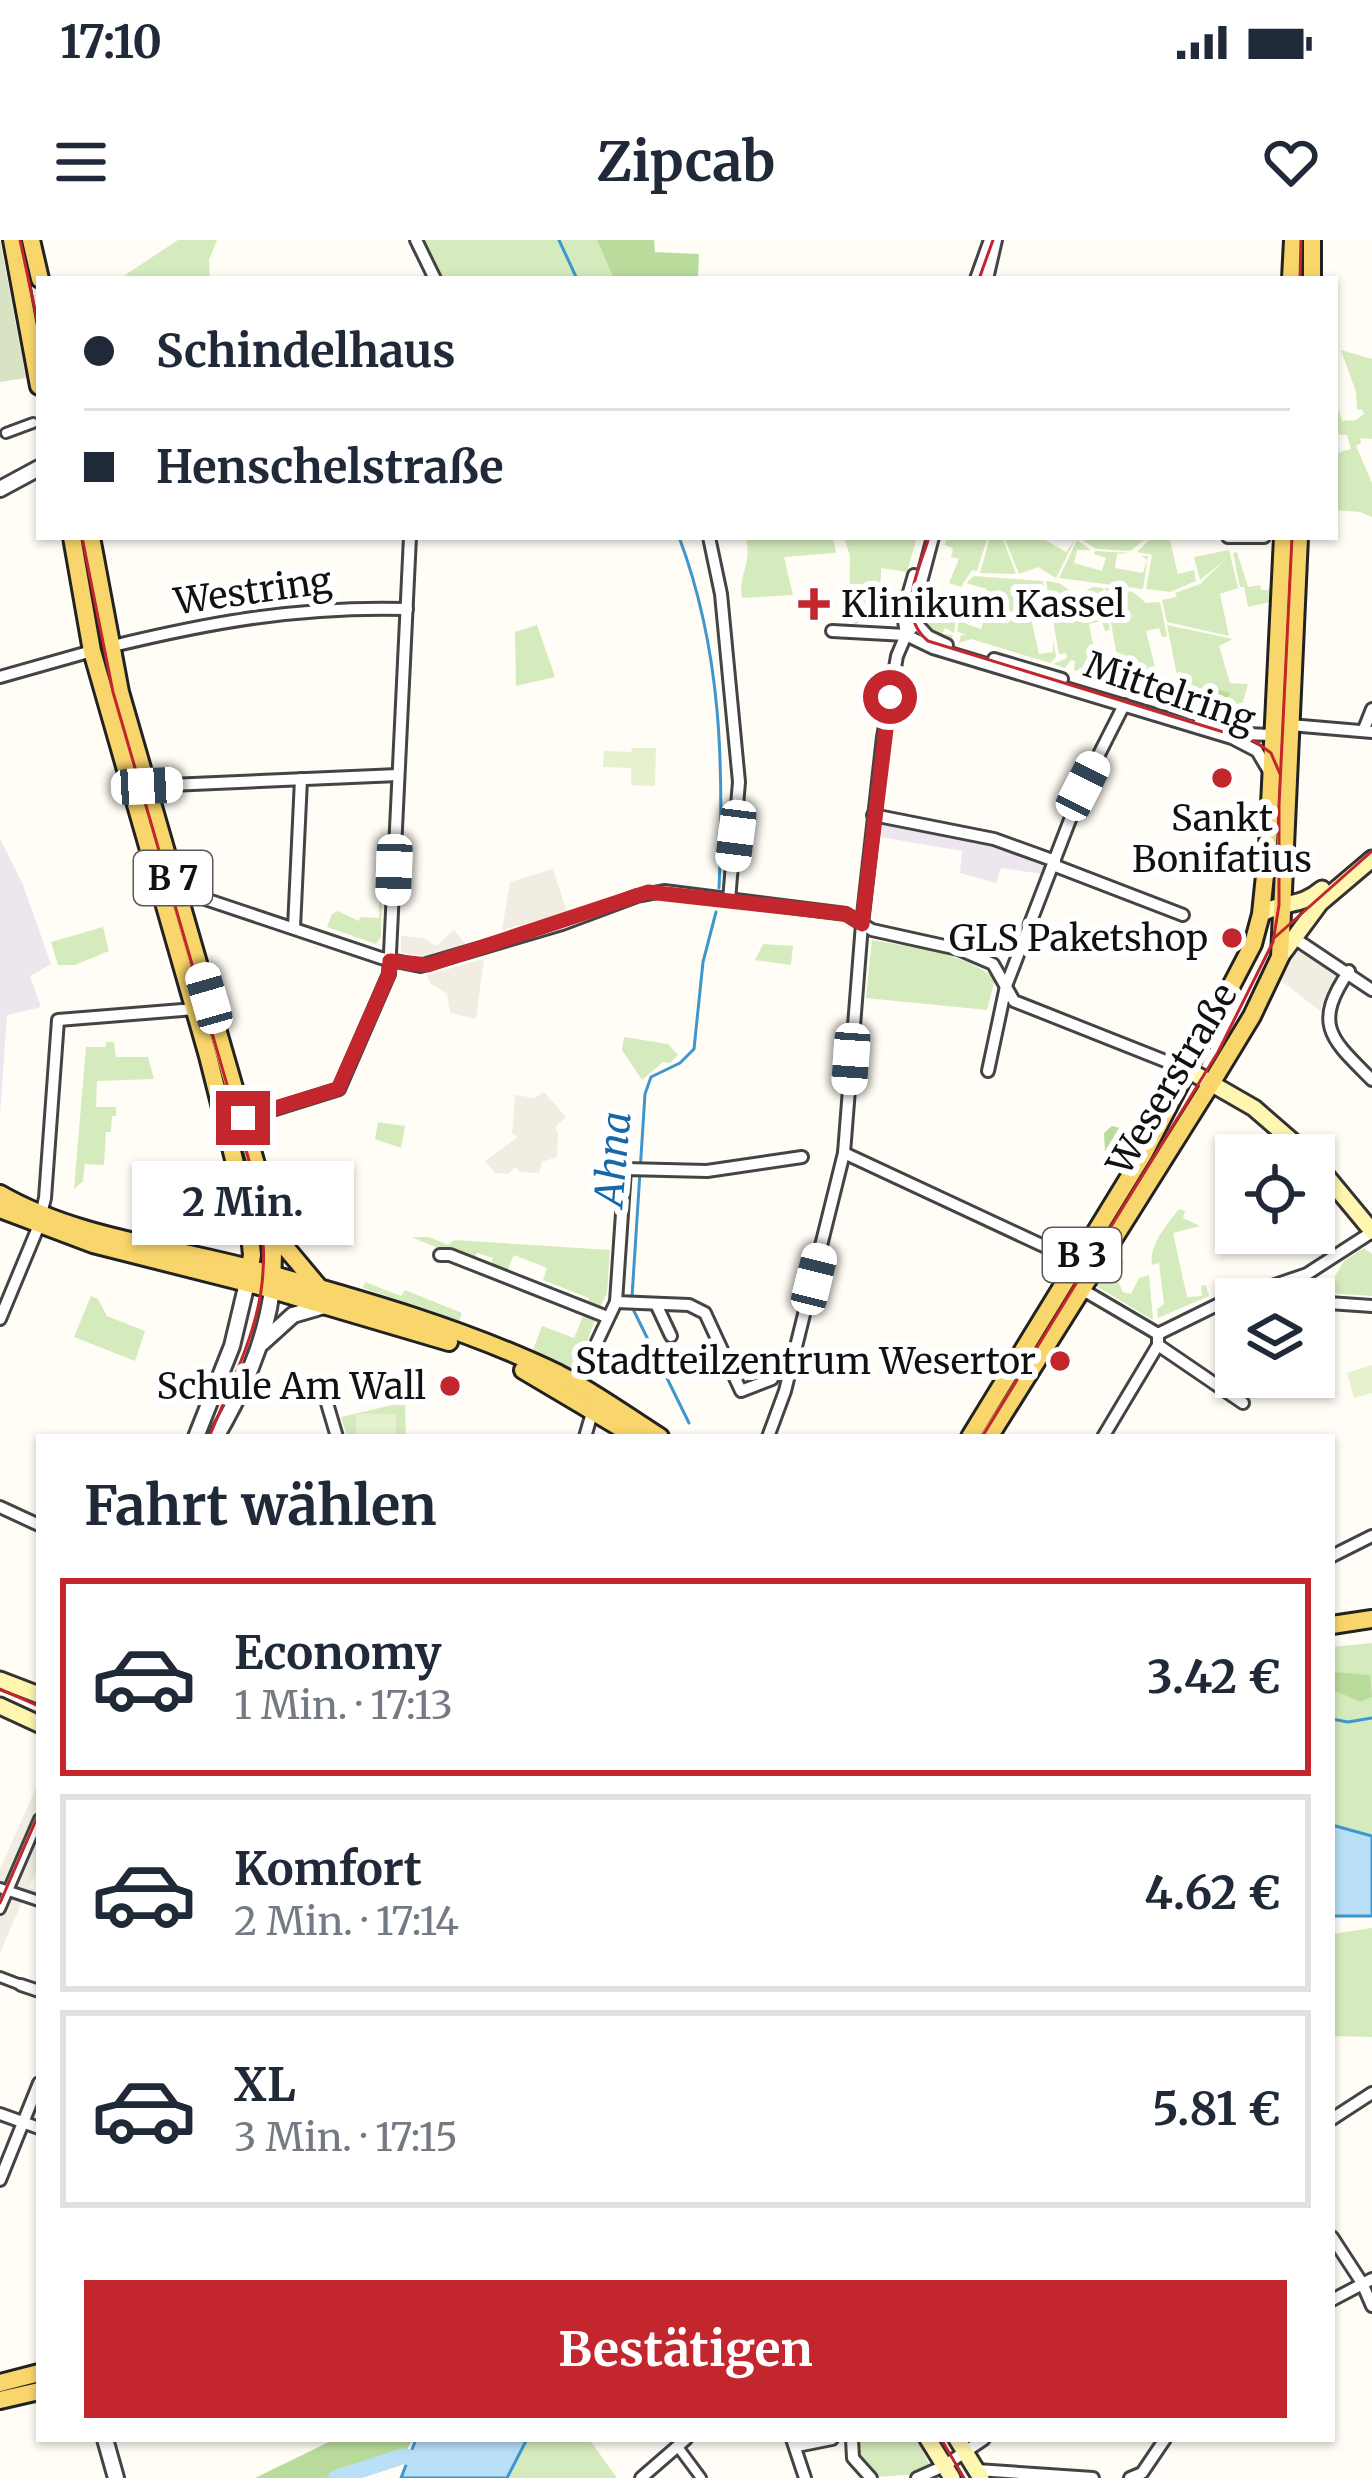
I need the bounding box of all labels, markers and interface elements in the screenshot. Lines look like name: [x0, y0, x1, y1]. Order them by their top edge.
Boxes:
text: 17:10: [60, 14, 162, 70]
text: Zipcab: [597, 128, 775, 196]
icon: menu: [48, 129, 114, 195]
icon: heart: [1258, 129, 1324, 195]
text: Schindelhaus: [156, 323, 456, 379]
text: Henschelstraße: [156, 439, 504, 495]
street label: Westring: [170, 558, 335, 624]
place label: Klinikum Kassel: [841, 582, 1125, 627]
marker: Klinikum Kassel: [798, 588, 830, 620]
street label: Mittelring: [1079, 642, 1261, 742]
route start: [863, 670, 917, 724]
car: [1051, 746, 1115, 826]
marker: Sankt Bonifatius: [1209, 765, 1235, 791]
car: [110, 766, 184, 806]
place label: Sankt Bonifatius: [1132, 796, 1312, 882]
car: [714, 798, 758, 874]
car: [375, 833, 413, 907]
road number: B 7: [134, 851, 212, 905]
place label: GLS Paketshop: [949, 916, 1208, 961]
marker: GLS Paketshop: [1219, 925, 1245, 951]
car: [182, 958, 236, 1038]
street label: Weserstraße: [1097, 975, 1247, 1184]
car: [831, 1022, 871, 1096]
route end: [216, 1091, 270, 1145]
water label: Ahna: [584, 1109, 642, 1212]
map controls: [1215, 1134, 1335, 1398]
button: locate: [1215, 1134, 1335, 1254]
callout: 2 Min.: [132, 1160, 354, 1244]
text: 2 Min.: [182, 1178, 304, 1227]
road number: B 3: [1043, 1228, 1121, 1282]
car: [788, 1240, 840, 1318]
button: layers: [1215, 1278, 1335, 1398]
place label: Stadtteilzentrum Wesertor: [575, 1339, 1036, 1384]
marker: Stadtteilzentrum Wesertor: [1047, 1348, 1073, 1374]
place label: Schule Am Wall: [157, 1364, 426, 1409]
marker: Schule Am Wall: [437, 1373, 463, 1399]
text: Fahrt wählen: [84, 1472, 437, 1540]
icon: car: [90, 1623, 198, 1731]
text: Economy: [234, 1625, 442, 1681]
text: 3.42 €: [1147, 1649, 1281, 1705]
text: 1 Min. · 17:13: [234, 1681, 453, 1730]
icon: car: [90, 1839, 198, 1947]
text: Komfort: [234, 1841, 422, 1897]
text: 4.62 €: [1144, 1865, 1281, 1921]
text: 2 Min. · 17:14: [234, 1897, 459, 1946]
icon: car: [90, 2055, 198, 2163]
text: XL: [234, 2057, 296, 2113]
text: 5.81 €: [1152, 2081, 1281, 2137]
text: 3 Min. · 17:15: [234, 2113, 458, 2162]
button: Bestätigen: [84, 2280, 1287, 2418]

